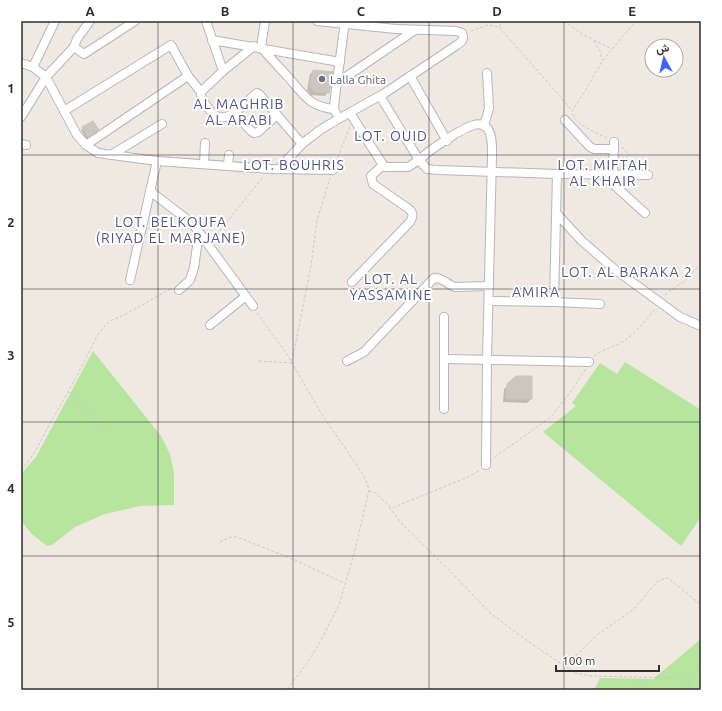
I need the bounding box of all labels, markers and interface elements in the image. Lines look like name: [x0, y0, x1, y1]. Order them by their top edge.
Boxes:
text: A: [85, 4, 95, 18]
text: B: [221, 4, 230, 18]
text: C: [357, 4, 366, 18]
text: D: [492, 4, 502, 18]
text: E: [628, 4, 636, 18]
north arrow: [644, 38, 684, 78]
text: ش: [655, 41, 670, 56]
place label: Lalla Ghita: [330, 73, 386, 86]
marker: Lalla Ghita: [317, 74, 327, 84]
text: 1: [7, 81, 15, 95]
district label: AL MAGHRIB AL ARABI: [194, 96, 284, 128]
district label: LOT. OUID: [354, 128, 428, 144]
district label: LOT. BOUHRIS: [243, 157, 345, 173]
district label: LOT. MIFTAH AL KHAIR: [557, 157, 649, 189]
district label: LOT. BELKOUFA (RIYAD EL MARJANE): [96, 214, 246, 246]
text: 2: [7, 215, 15, 229]
district label: LOT. AL BARAKA 2: [561, 264, 693, 280]
district label: LOT. AL YASSAMINE: [350, 271, 432, 303]
district label: AMIRA: [512, 284, 560, 300]
text: 3: [7, 348, 15, 362]
text: 4: [7, 481, 15, 495]
text: 5: [7, 615, 15, 629]
scale bar: [556, 647, 659, 673]
text: 100 m: [562, 654, 595, 667]

